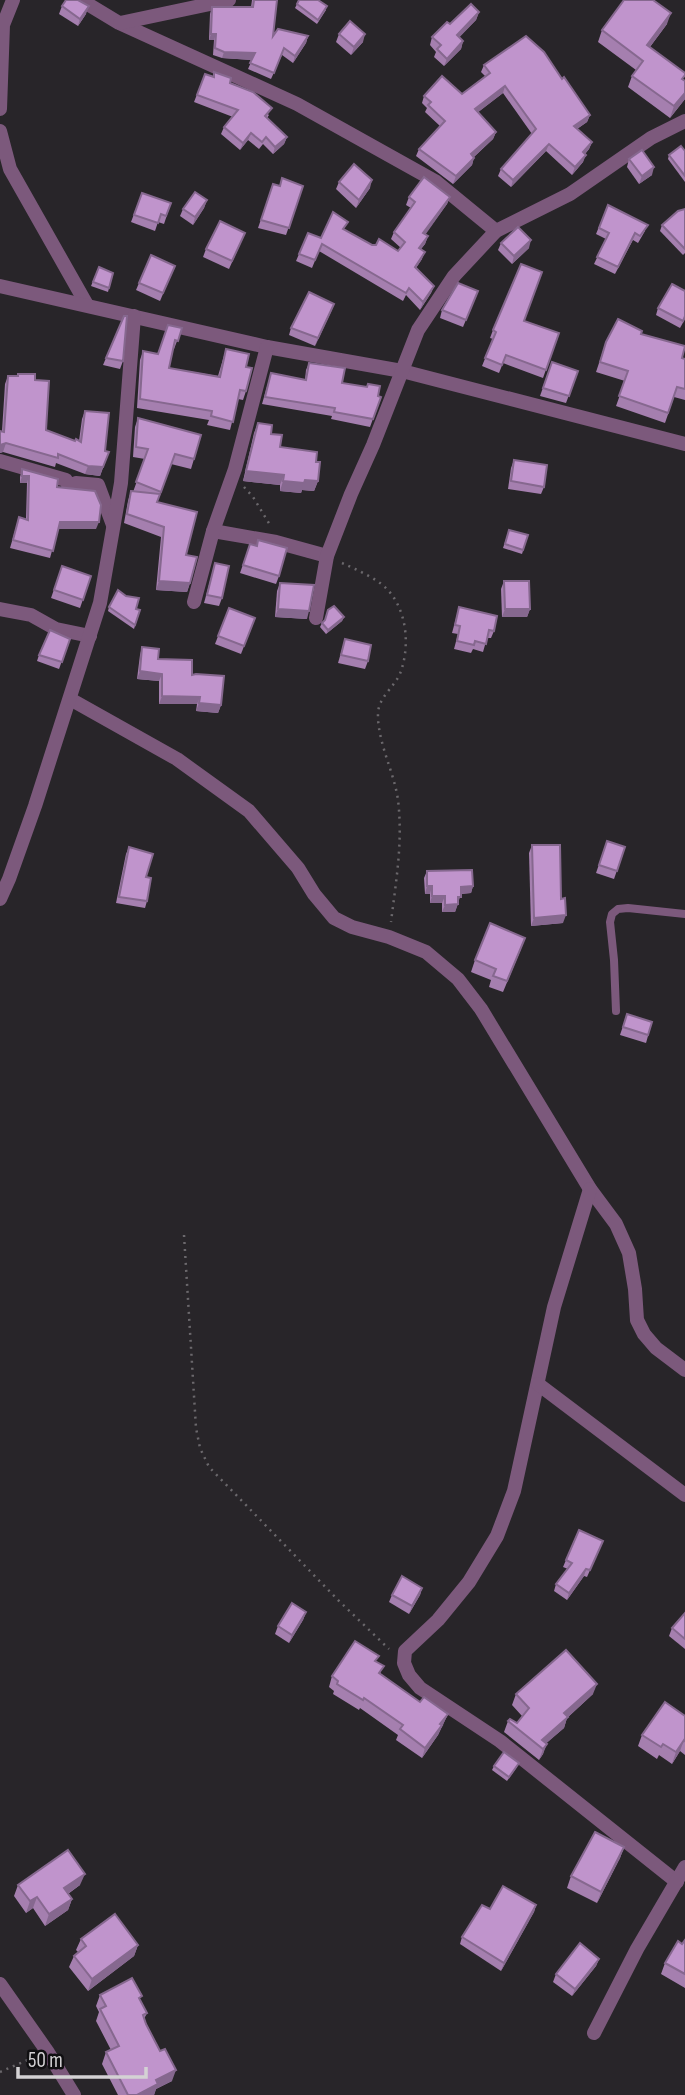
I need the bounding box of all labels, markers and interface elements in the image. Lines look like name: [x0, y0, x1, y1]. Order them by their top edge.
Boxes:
scale bar: [18, 2036, 145, 2080]
text: 50 m: [28, 2048, 63, 2073]

